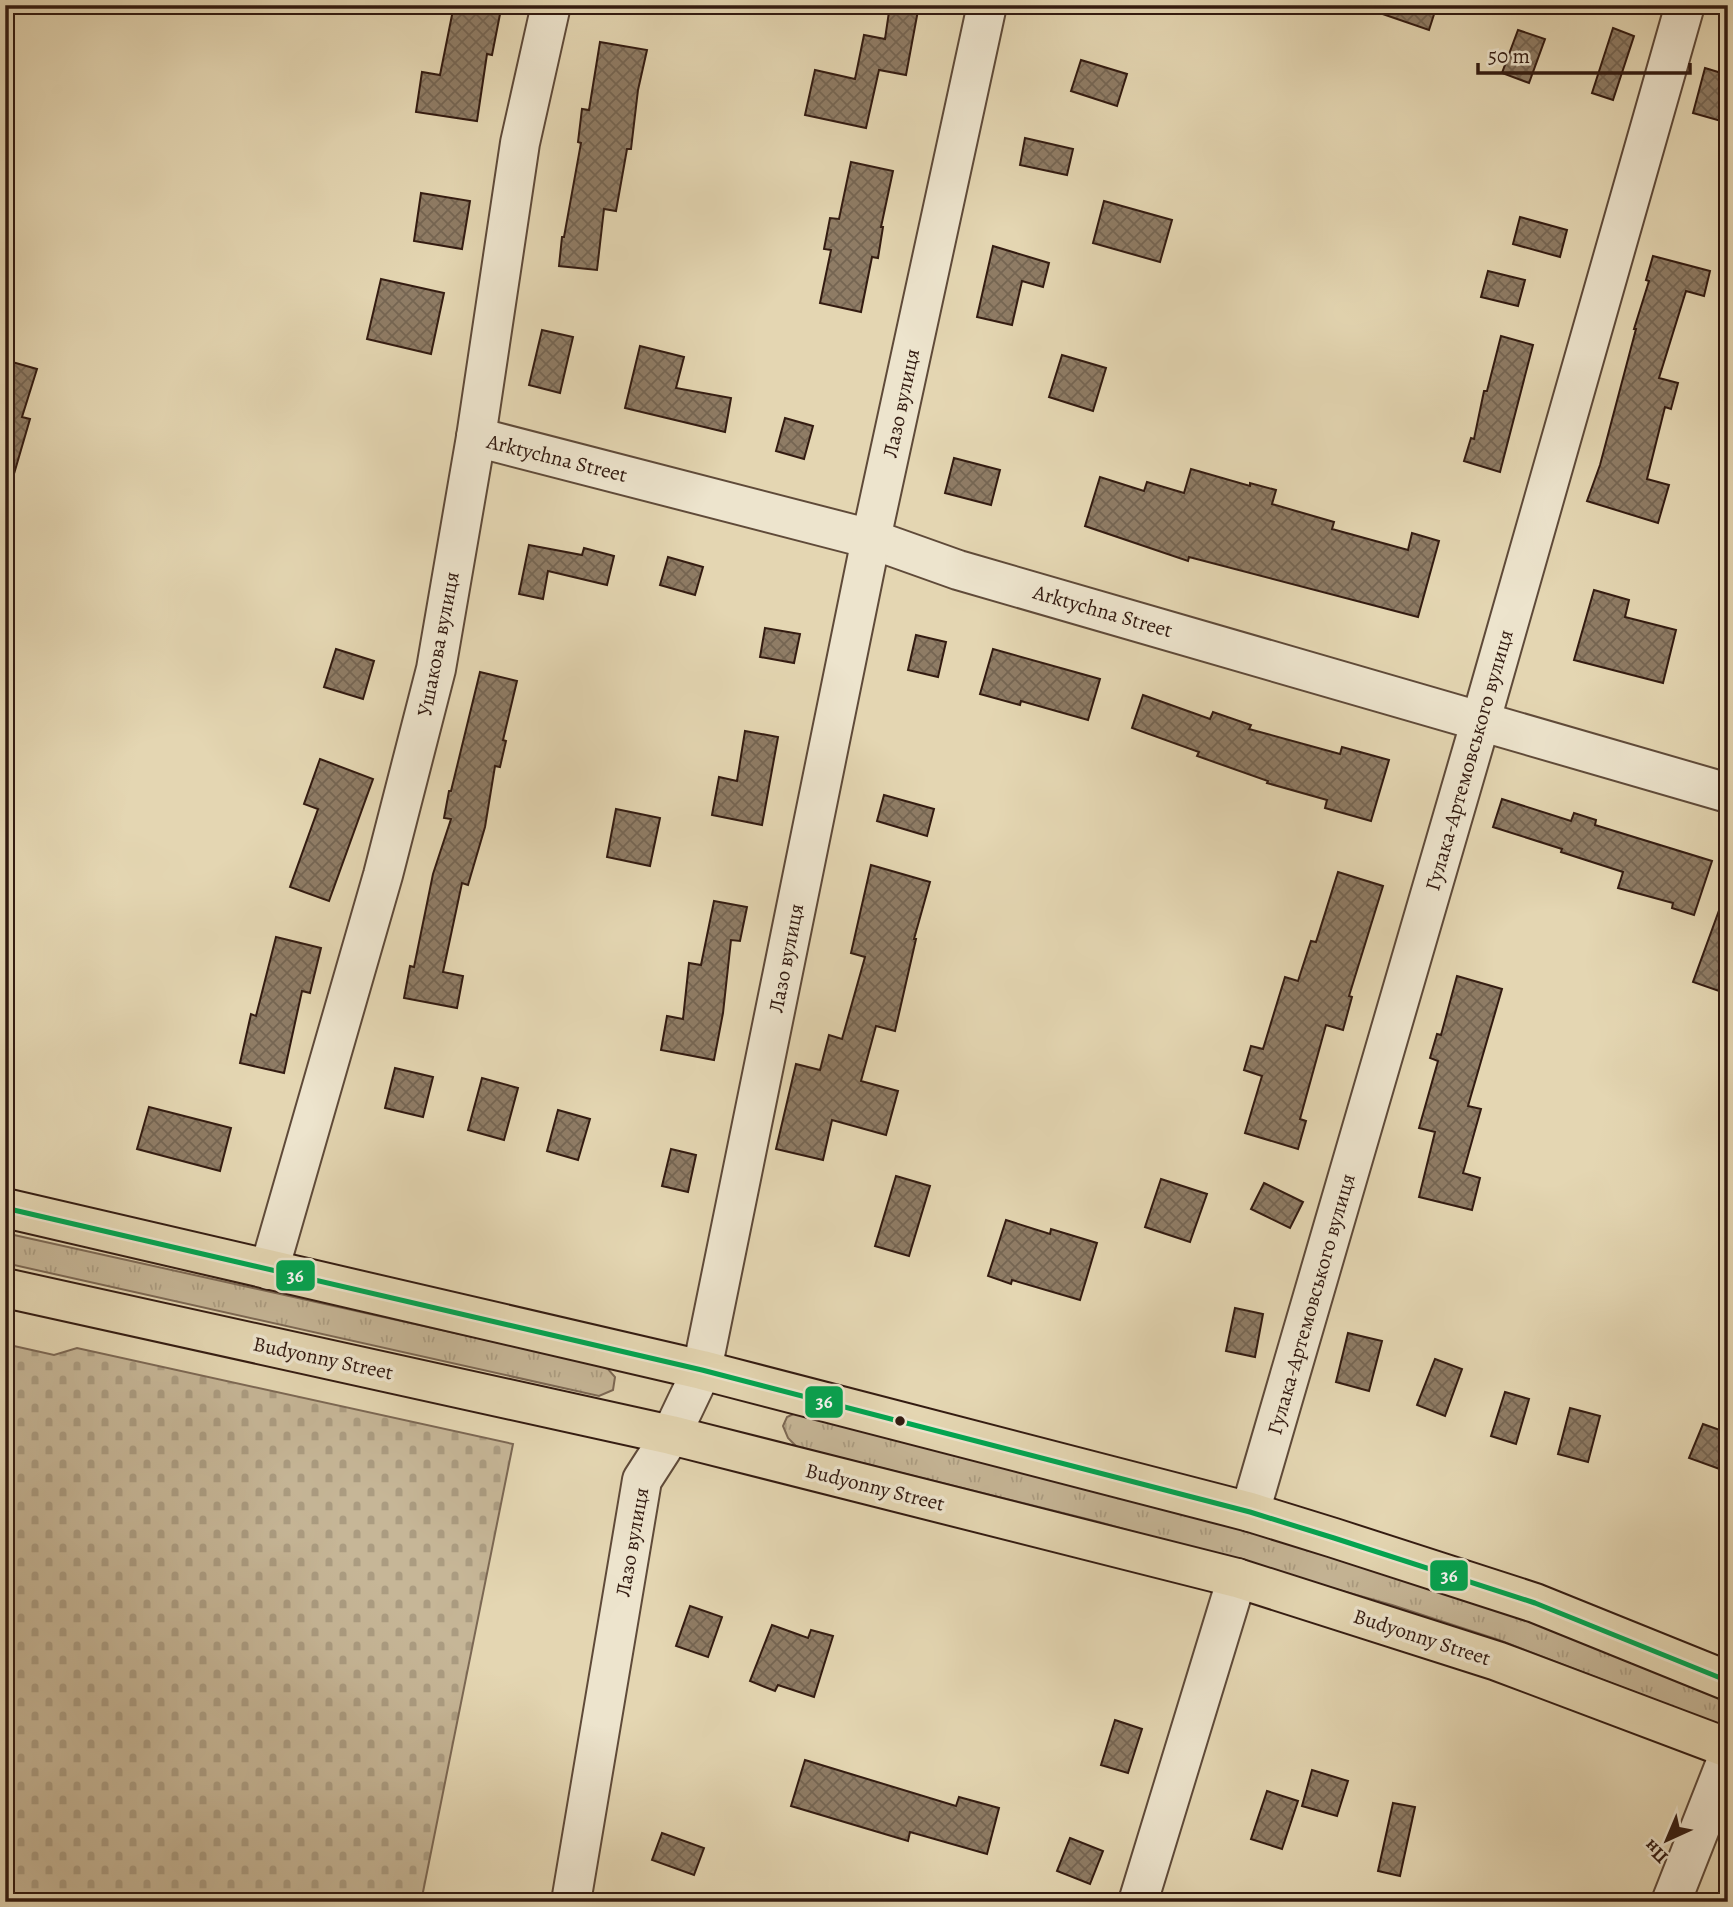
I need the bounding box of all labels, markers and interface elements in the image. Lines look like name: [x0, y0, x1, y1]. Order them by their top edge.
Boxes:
scale bar: [1478, 32, 1689, 76]
text: 50 m: [1488, 42, 1530, 70]
street label: Лазо вулиця: [876, 346, 926, 460]
street label: Arktychna Street: [483, 427, 630, 489]
street label: Ушакова вулиця: [410, 569, 466, 719]
street label: Arktychna Street: [1029, 577, 1176, 644]
street label: Гулака-Артемовського вулиця: [1418, 626, 1520, 894]
street label: Лазо вулиця: [762, 901, 810, 1015]
street label: Гулака-Артемовського вулиця: [1260, 1170, 1362, 1438]
line badge: 36: [275, 1259, 316, 1292]
text: 36: [286, 1263, 304, 1289]
street label: Budyonny Street: [250, 1329, 396, 1387]
line badge: 36: [804, 1385, 844, 1419]
text: 36: [815, 1389, 833, 1415]
unlabelled marker: [893, 1414, 907, 1428]
street label: Budyonny Street: [803, 1456, 948, 1518]
street label: Лазо вулиця: [609, 1485, 655, 1599]
line badge: 36: [1429, 1559, 1469, 1592]
text: 36: [1440, 1563, 1458, 1589]
street label: Budyonny Street: [1350, 1602, 1494, 1672]
north arrow: [1632, 1806, 1702, 1876]
text: Пн: [1638, 1834, 1674, 1869]

